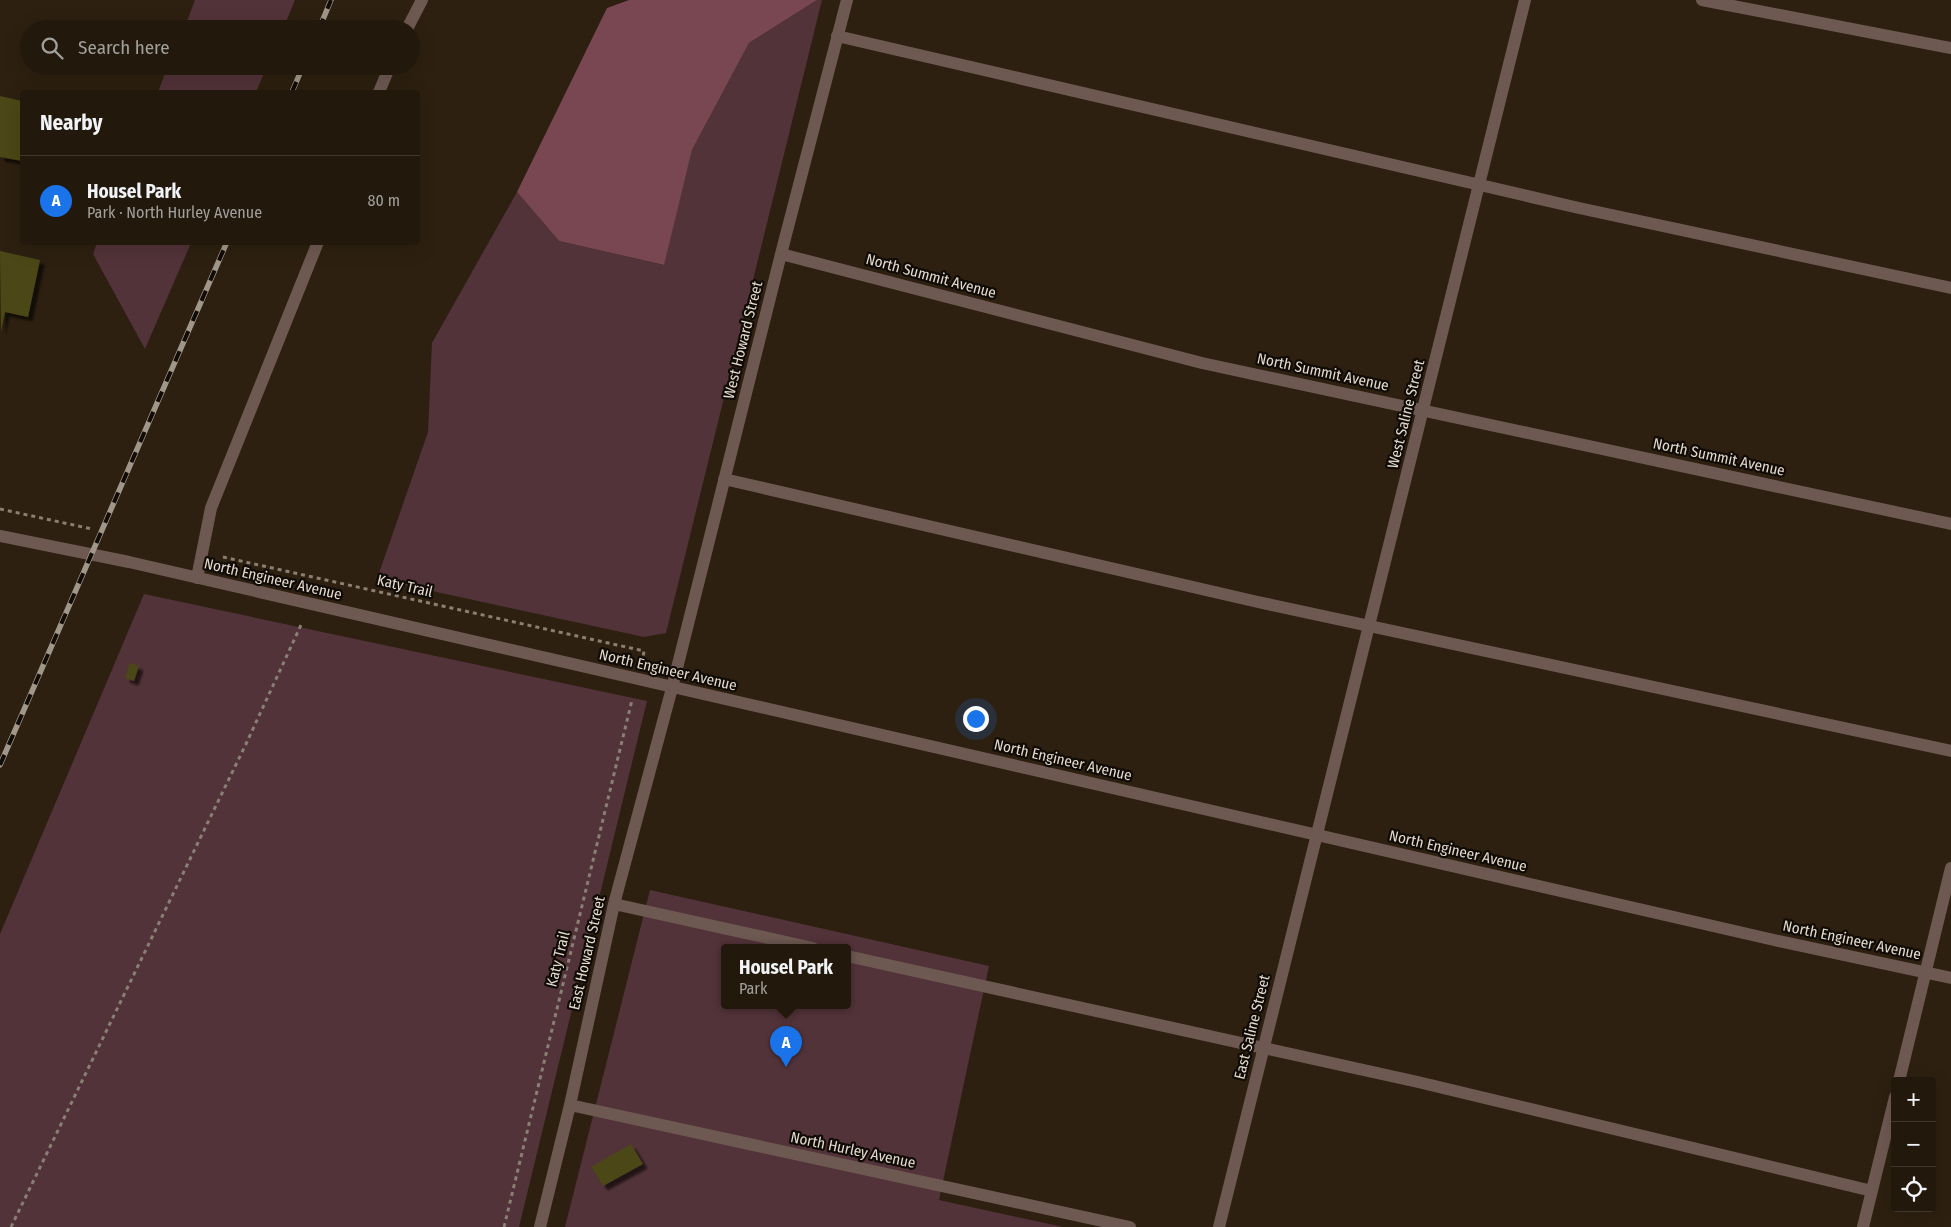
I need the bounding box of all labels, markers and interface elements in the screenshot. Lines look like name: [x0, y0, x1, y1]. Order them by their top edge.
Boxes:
search box: [20, 20, 420, 75]
icon: search: [38, 34, 66, 62]
text: Search here: [78, 36, 170, 59]
text: Nearby: [40, 110, 102, 136]
text: Housel Park: [87, 180, 181, 203]
text: A: [52, 191, 60, 210]
text: 80 m: [368, 191, 400, 210]
text: Park · North Hurley Avenue: [87, 203, 262, 222]
street label: North Summit Avenue: [864, 250, 998, 302]
street label: West Howard Street: [720, 279, 766, 401]
street label: North Summit Avenue: [1255, 349, 1391, 395]
street label: West Saline Street: [1384, 358, 1428, 470]
street label: North Summit Avenue: [1651, 434, 1787, 480]
street label: North Engineer Avenue: [202, 554, 344, 604]
street label: Katy Trail: [375, 571, 435, 601]
street label: North Engineer Avenue: [597, 645, 739, 695]
your location: [963, 706, 989, 732]
street label: North Engineer Avenue: [992, 735, 1134, 785]
street label: North Engineer Avenue: [1387, 826, 1529, 876]
street label: East Howard Street: [565, 894, 609, 1012]
street label: North Engineer Avenue: [1781, 917, 1923, 963]
street label: Katy Trail: [542, 929, 574, 989]
popup: [721, 944, 851, 1009]
text: Housel Park: [739, 956, 833, 979]
street label: East Saline Street: [1230, 973, 1274, 1081]
text: Park: [739, 979, 767, 998]
pin: A: [770, 1026, 802, 1067]
map controls: [1891, 1077, 1936, 1212]
button: +: [1891, 1077, 1936, 1122]
button: −: [1891, 1122, 1936, 1167]
street label: North Hurley Avenue: [789, 1128, 917, 1172]
button: locate: [1891, 1167, 1936, 1212]

